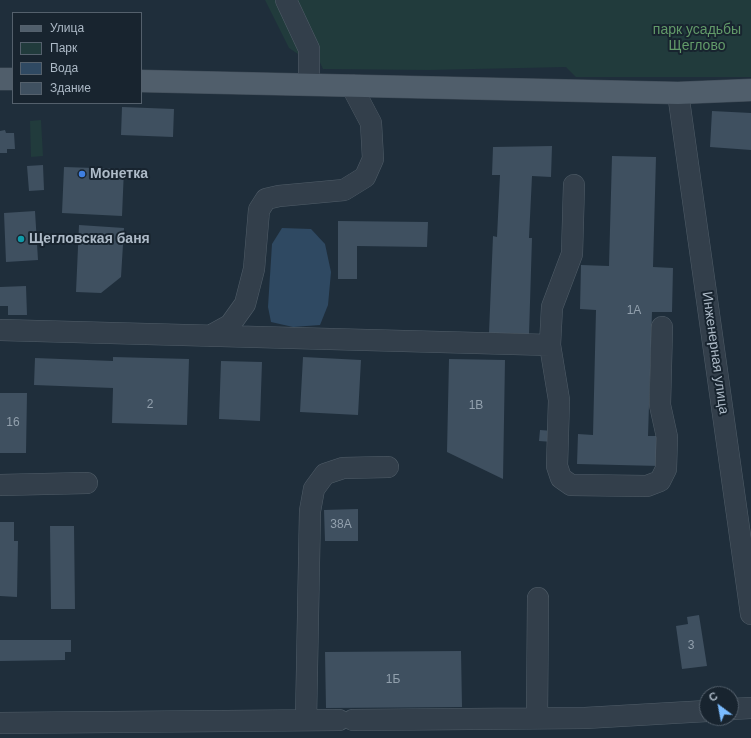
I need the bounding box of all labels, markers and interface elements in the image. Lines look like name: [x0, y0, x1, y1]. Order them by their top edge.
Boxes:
legend: [12, 12, 142, 104]
text: Улица: [50, 21, 84, 35]
park label: парк усадьбы Щеглово: [653, 22, 741, 54]
text: Парк: [50, 41, 77, 55]
text: Вода: [50, 61, 78, 75]
text: Здание: [50, 81, 91, 95]
place label: Монетка: [90, 166, 148, 182]
marker: Монетка: [77, 169, 87, 179]
place label: Щегловская баня: [29, 231, 150, 247]
marker: Щегловская баня: [16, 234, 26, 244]
street label: Инженерная улица: [698, 291, 732, 415]
house number: 1А: [627, 304, 641, 318]
house number: 2: [147, 398, 153, 412]
house number: 1В: [469, 399, 483, 413]
house number: 16: [6, 416, 20, 430]
house number: 38А: [330, 518, 352, 532]
house number: 3: [688, 639, 694, 653]
house number: 1Б: [386, 673, 400, 687]
north arrow: [699, 686, 739, 726]
text: С: [707, 689, 720, 704]

